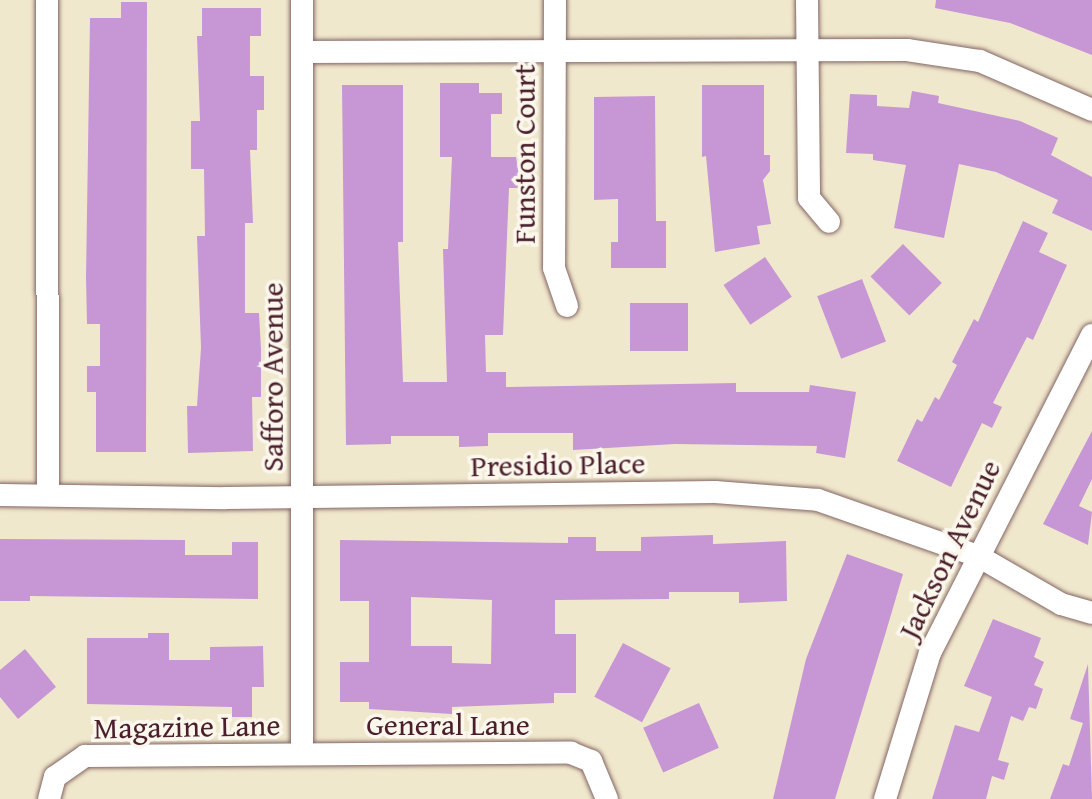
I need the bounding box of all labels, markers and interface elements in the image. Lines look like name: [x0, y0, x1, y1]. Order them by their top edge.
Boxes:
street label: Funston Court: [506, 64, 542, 244]
street label: Safforo Avenue: [254, 282, 290, 472]
street label: Presidio Place: [470, 444, 646, 484]
street label: Jackson Avenue: [890, 454, 1008, 644]
street label: Magazine Lane: [93, 706, 281, 746]
street label: General Lane: [366, 706, 530, 742]

